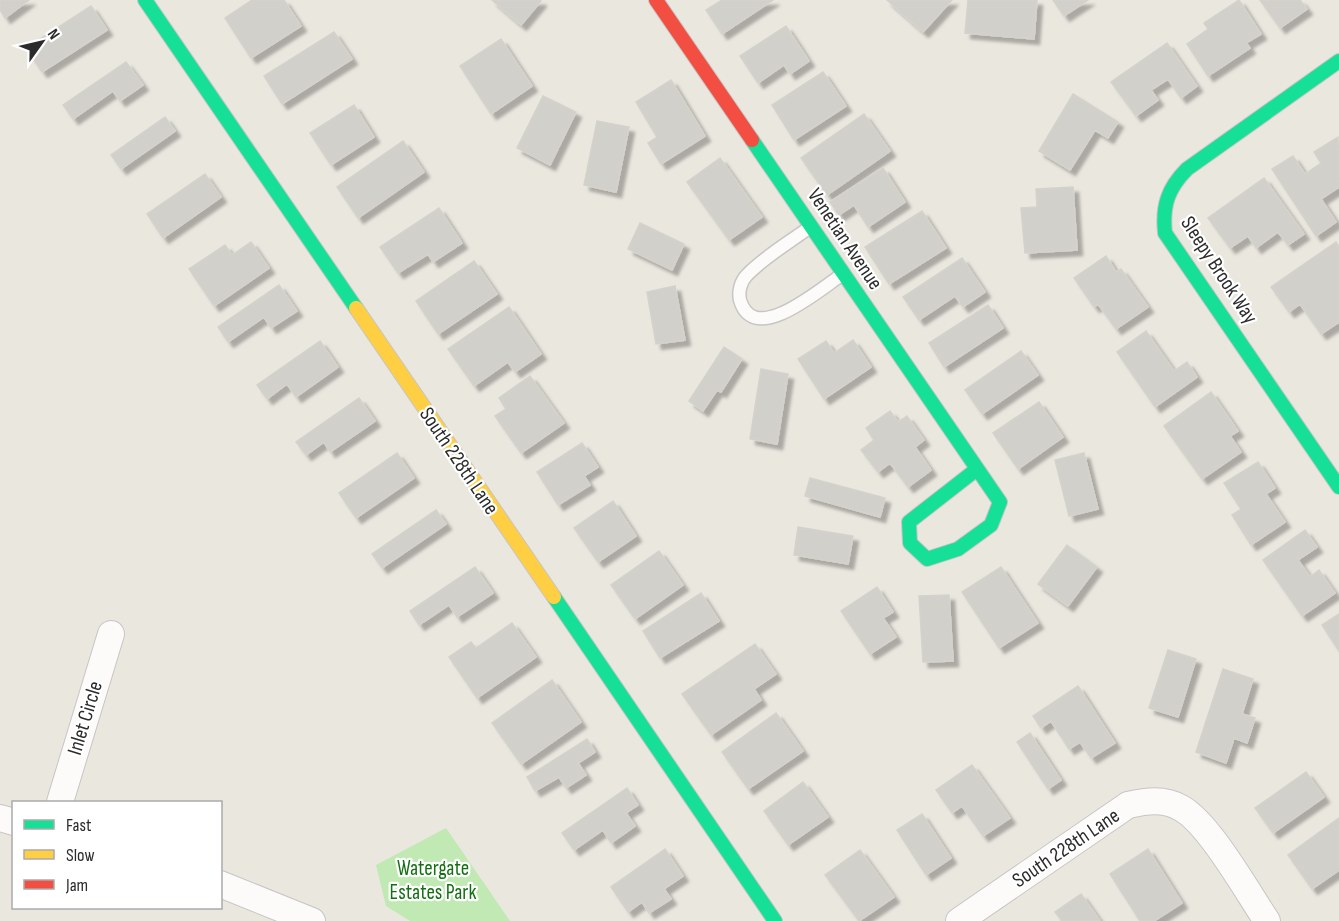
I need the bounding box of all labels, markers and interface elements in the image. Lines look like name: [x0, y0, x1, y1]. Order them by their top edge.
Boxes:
north arrow: [12, 12, 72, 72]
text: N: [43, 26, 63, 43]
street label: Venetian Avenue: [802, 184, 888, 294]
street label: Sleepy Brook Way: [1175, 212, 1263, 328]
street label: South 228th Lane: [414, 403, 504, 519]
street label: Inlet Circle: [62, 678, 108, 758]
legend: [12, 801, 222, 909]
street label: South 228th Lane: [1008, 803, 1124, 893]
text: Fast: [66, 815, 92, 836]
text: Slow: [66, 845, 95, 866]
park label: Watergate Estates Park: [390, 856, 476, 905]
text: Jam: [65, 875, 88, 896]

